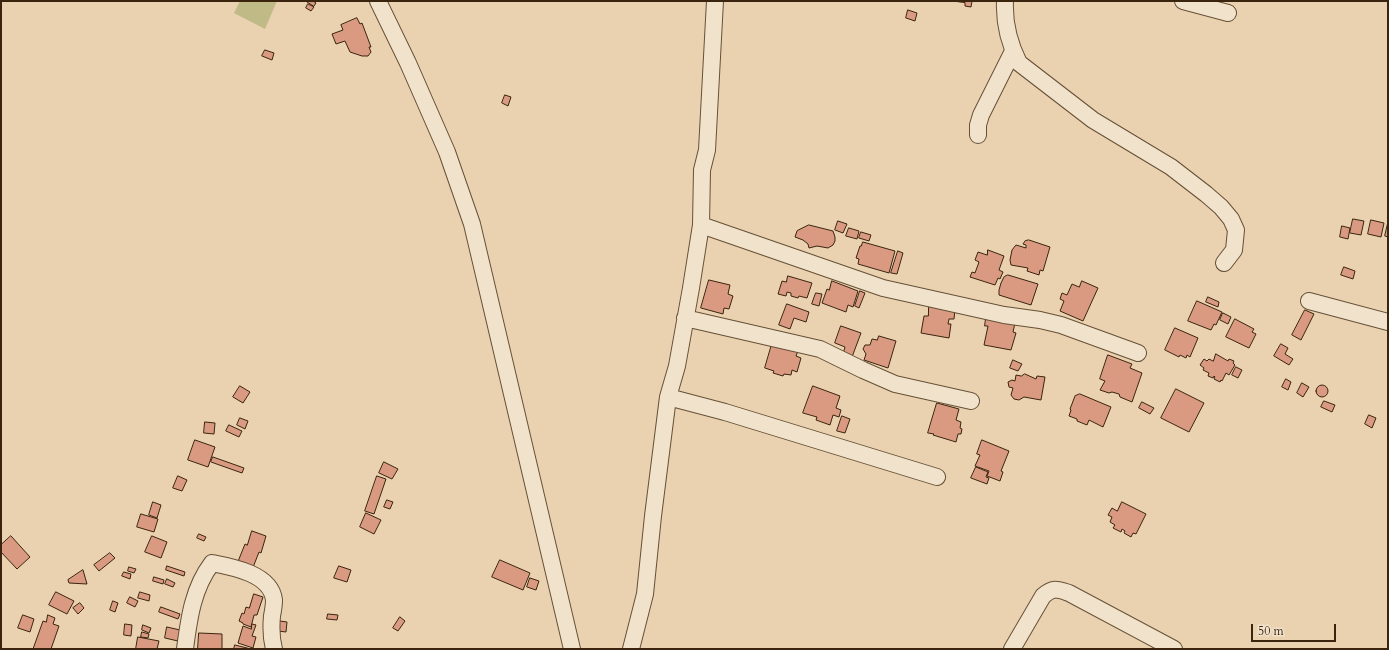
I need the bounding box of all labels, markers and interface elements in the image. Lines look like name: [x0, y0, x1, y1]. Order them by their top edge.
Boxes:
scale bar: [1253, 616, 1338, 642]
text: 50 m: [1258, 623, 1284, 639]

